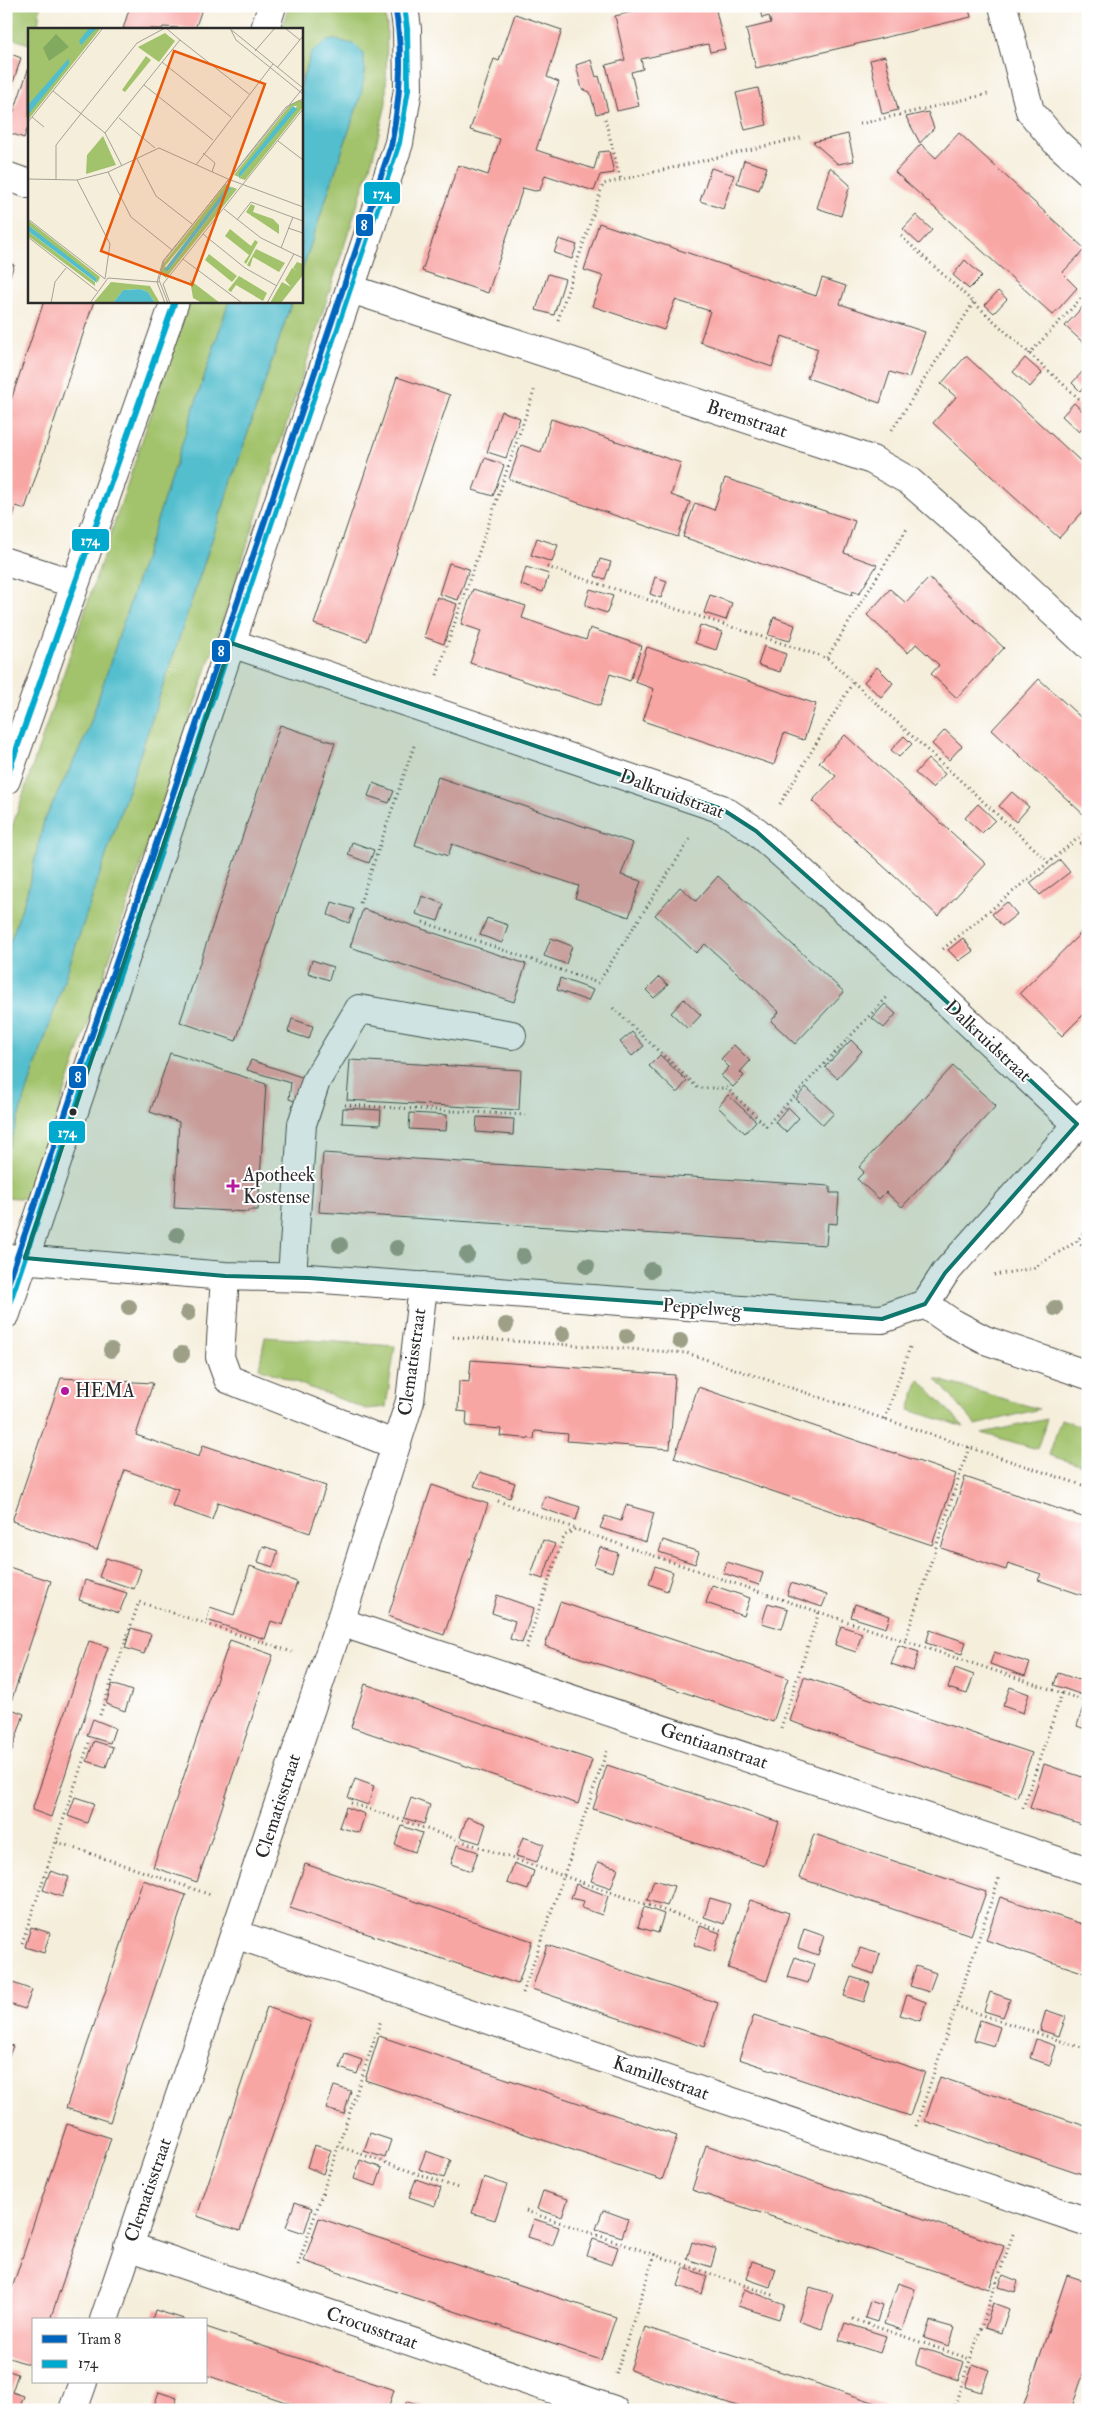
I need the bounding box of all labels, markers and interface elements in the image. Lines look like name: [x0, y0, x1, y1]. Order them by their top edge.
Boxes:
inset map: [28, 28, 302, 302]
line badge: 174: [363, 181, 401, 205]
text: 174: [373, 185, 393, 202]
line badge: 8: [355, 213, 374, 237]
text: 8: [361, 217, 368, 234]
street label: Bremstraat: [704, 395, 790, 443]
line badge: 174: [71, 528, 110, 552]
text: 174: [81, 532, 101, 549]
line badge: 8: [211, 639, 231, 663]
text: 8: [218, 643, 225, 660]
street label: Dalkruidstraat: [616, 764, 728, 824]
street label: Dalkruidstraat: [940, 995, 1036, 1087]
line badge: 8: [68, 1065, 87, 1089]
text: 8: [75, 1069, 82, 1086]
unlabelled marker: [68, 1107, 78, 1117]
line badge: 174: [48, 1120, 86, 1144]
text: 174: [58, 1124, 78, 1141]
place label: Apotheek Kostense: [242, 1163, 315, 1209]
marker: Apotheek Kostense: [227, 1180, 239, 1192]
street label: Peppelweg: [662, 1293, 743, 1324]
street label: Clematisstraat: [393, 1307, 431, 1417]
place label: HEMA: [75, 1379, 135, 1403]
marker: HEMA: [59, 1385, 71, 1397]
street label: Gentiaanstraat: [657, 1717, 771, 1775]
street label: Clematisstraat: [250, 1751, 306, 1861]
street label: Kamillestraat: [610, 2050, 712, 2106]
street label: Clematisstraat: [119, 2135, 177, 2245]
street label: Crocusstraat: [323, 2301, 421, 2355]
legend: [32, 2318, 208, 2384]
text: Tram 8: [78, 2330, 121, 2349]
text: 174: [78, 2354, 99, 2373]

